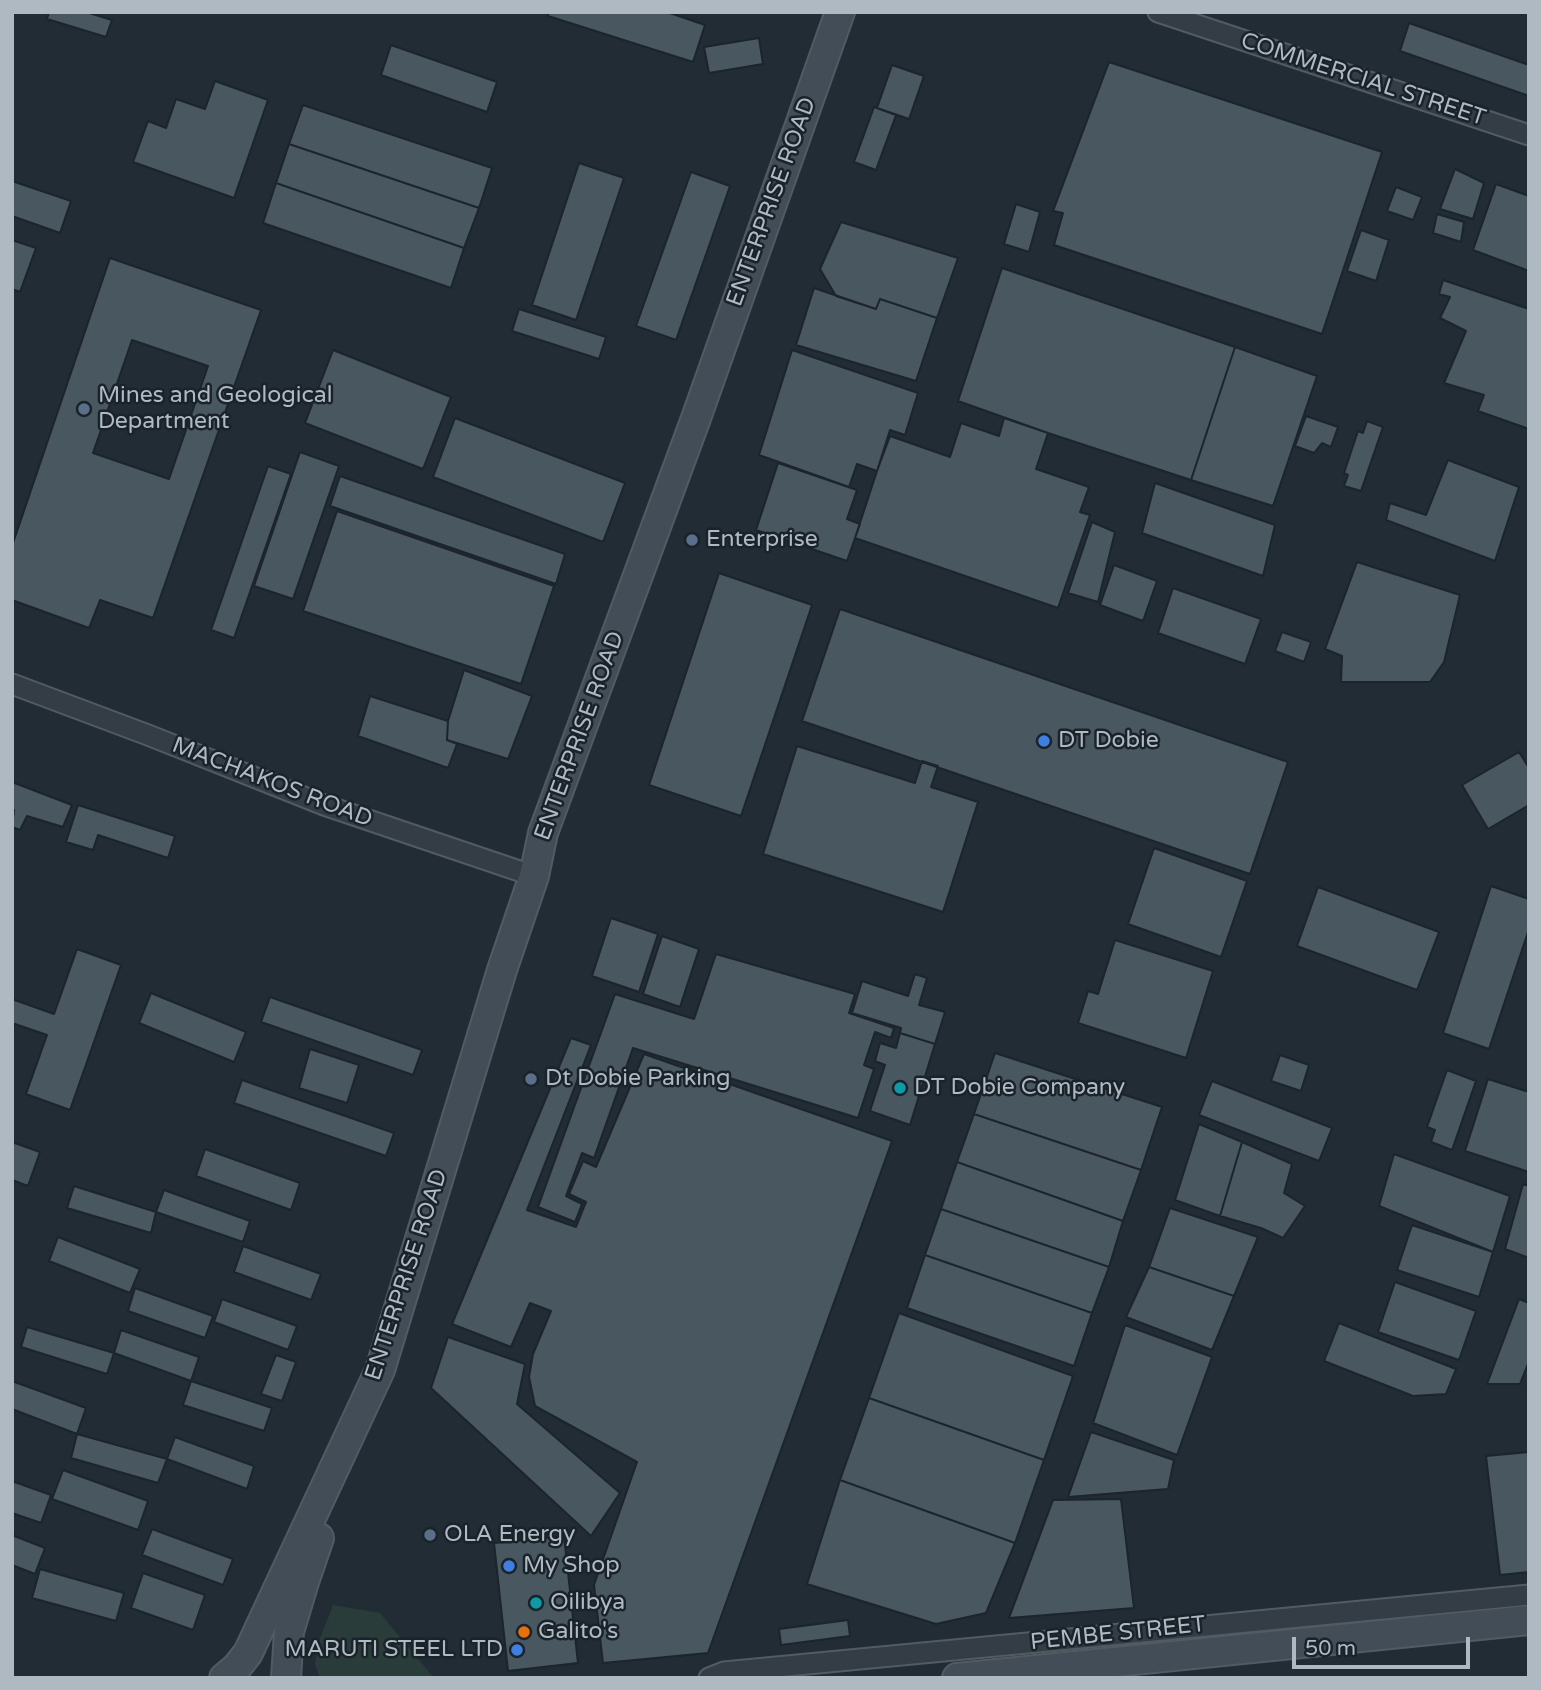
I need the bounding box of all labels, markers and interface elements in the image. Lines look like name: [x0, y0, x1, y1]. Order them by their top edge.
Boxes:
street label: COMMERCIAL STREET: [1237, 27, 1489, 133]
street label: ENTERPRISE ROAD: [721, 94, 823, 310]
place label: Mines and Geological Department: [98, 382, 332, 436]
marker: Mines and Geological Department: [76, 401, 92, 417]
place label: Enterprise: [706, 526, 818, 554]
marker: Enterprise: [684, 532, 700, 548]
street label: ENTERPRISE ROAD: [529, 628, 631, 844]
place label: DT Dobie: [1058, 727, 1159, 755]
street label: MACHAKOS ROAD: [168, 732, 376, 834]
marker: DT Dobie: [1036, 733, 1052, 749]
place label: Dt Dobie Parking: [545, 1065, 730, 1093]
marker: Dt Dobie Parking: [523, 1071, 539, 1087]
place label: DT Dobie Company: [914, 1074, 1125, 1102]
marker: DT Dobie Company: [892, 1080, 908, 1096]
street label: ENTERPRISE ROAD: [360, 1166, 454, 1384]
place label: OLA Energy: [444, 1521, 575, 1549]
marker: OLA Energy: [422, 1527, 438, 1543]
place label: My Shop: [523, 1552, 620, 1580]
marker: My Shop: [501, 1558, 517, 1574]
place label: Oilibya: [550, 1589, 625, 1617]
marker: Oilibya: [528, 1595, 544, 1611]
street label: PEMBE STREET: [1029, 1611, 1207, 1657]
place label: Galito's: [538, 1618, 618, 1646]
marker: Galito's: [516, 1624, 532, 1640]
scale bar: [1296, 1624, 1474, 1668]
place label: MARUTI STEEL LTD: [284, 1636, 503, 1664]
text: 50 m: [1305, 1636, 1356, 1661]
marker: MARUTI STEEL LTD: [509, 1642, 525, 1658]

